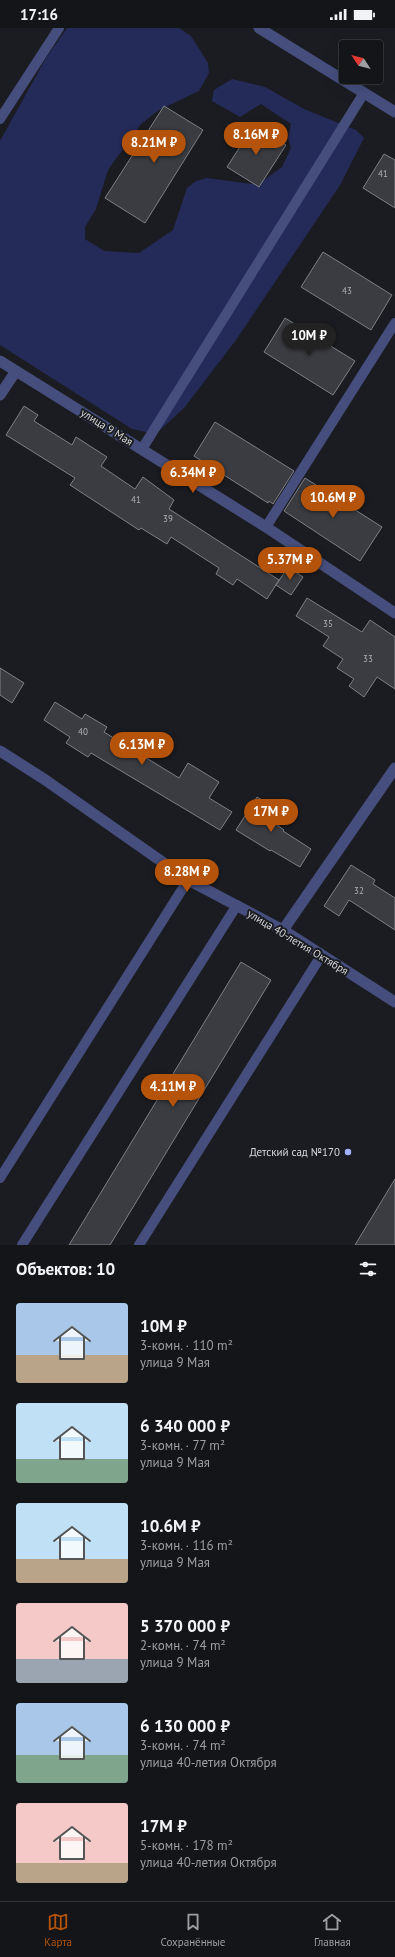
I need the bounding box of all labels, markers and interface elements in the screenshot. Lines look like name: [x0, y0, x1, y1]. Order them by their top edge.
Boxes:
text: 17:16: [20, 5, 58, 24]
north arrow: [339, 40, 383, 84]
map controls: [339, 40, 383, 84]
pin: 8.16M ₽: [219, 122, 293, 156]
text: 8.16M ₽: [233, 126, 279, 143]
pin: 8.21M ₽: [117, 130, 191, 164]
text: 8.21M ₽: [131, 134, 177, 151]
house number: 41: [378, 168, 388, 179]
house number: 43: [342, 285, 352, 296]
pin: 10M ₽: [281, 323, 337, 357]
text: 10M ₽: [291, 327, 327, 344]
street label: улица 9 Мая: [78, 405, 136, 449]
pin: 6.34M ₽: [156, 460, 230, 494]
text: 6.34M ₽: [170, 464, 216, 481]
pin: 10.6M ₽: [296, 485, 370, 519]
text: 10.6M ₽: [310, 489, 356, 506]
house number: 41: [131, 494, 141, 505]
house number: 39: [163, 513, 173, 524]
pin: 5.37M ₽: [253, 547, 327, 581]
text: 5.37M ₽: [267, 551, 313, 568]
house number: 35: [323, 618, 333, 629]
house number: 33: [363, 653, 373, 664]
house number: 40: [78, 726, 88, 737]
pin: 6.13M ₽: [105, 732, 179, 766]
text: 6.13M ₽: [119, 736, 165, 753]
pin: 17M ₽: [243, 799, 299, 833]
text: 17M ₽: [253, 803, 289, 820]
pin: 8.28M ₽: [150, 859, 224, 893]
text: 8.28M ₽: [164, 863, 210, 880]
house number: 32: [354, 885, 364, 896]
street label: улица 40-летия Октября: [245, 906, 351, 978]
pin: 4.11M ₽: [136, 1074, 210, 1108]
text: 4.11M ₽: [150, 1078, 196, 1095]
place label: Детский сад №170: [249, 1145, 340, 1159]
marker: Детский сад №170: [343, 1147, 353, 1157]
text: Объектов: 10: [16, 1258, 115, 1280]
icon: filters: [357, 1258, 379, 1280]
text: 10M ₽: [140, 1315, 187, 1337]
icon: home: [48, 1319, 96, 1367]
text: 3-комн. · 110 m²: [140, 1337, 233, 1354]
text: улица 9 Мая: [140, 1354, 210, 1371]
text: 6 340 000 ₽: [140, 1415, 230, 1437]
icon: home: [48, 1419, 96, 1467]
text: 3-комн. · 77 m²: [140, 1437, 225, 1454]
text: улица 9 Мая: [140, 1454, 210, 1471]
text: 10.6M ₽: [140, 1515, 201, 1537]
icon: home: [48, 1519, 96, 1567]
text: 3-комн. · 116 m²: [140, 1537, 233, 1554]
text: улица 9 Мая: [140, 1554, 210, 1571]
text: 5 370 000 ₽: [140, 1615, 230, 1637]
icon: home: [48, 1619, 96, 1667]
text: 2-комн. · 74 m²: [140, 1637, 226, 1654]
text: улица 9 Мая: [140, 1654, 210, 1671]
text: 6 130 000 ₽: [140, 1715, 230, 1737]
icon: home: [48, 1719, 96, 1767]
text: 3-комн. · 74 m²: [140, 1737, 226, 1754]
text: улица 40-летия Октября: [140, 1754, 277, 1771]
text: 17M ₽: [140, 1815, 187, 1837]
icon: home: [48, 1819, 96, 1867]
text: 5-комн. · 178 m²: [140, 1837, 233, 1854]
text: улица 40-летия Октября: [140, 1854, 277, 1871]
tab: Карта: [44, 1911, 72, 1949]
tab: Сохранённые: [161, 1911, 225, 1949]
tab: Главная: [314, 1911, 351, 1949]

